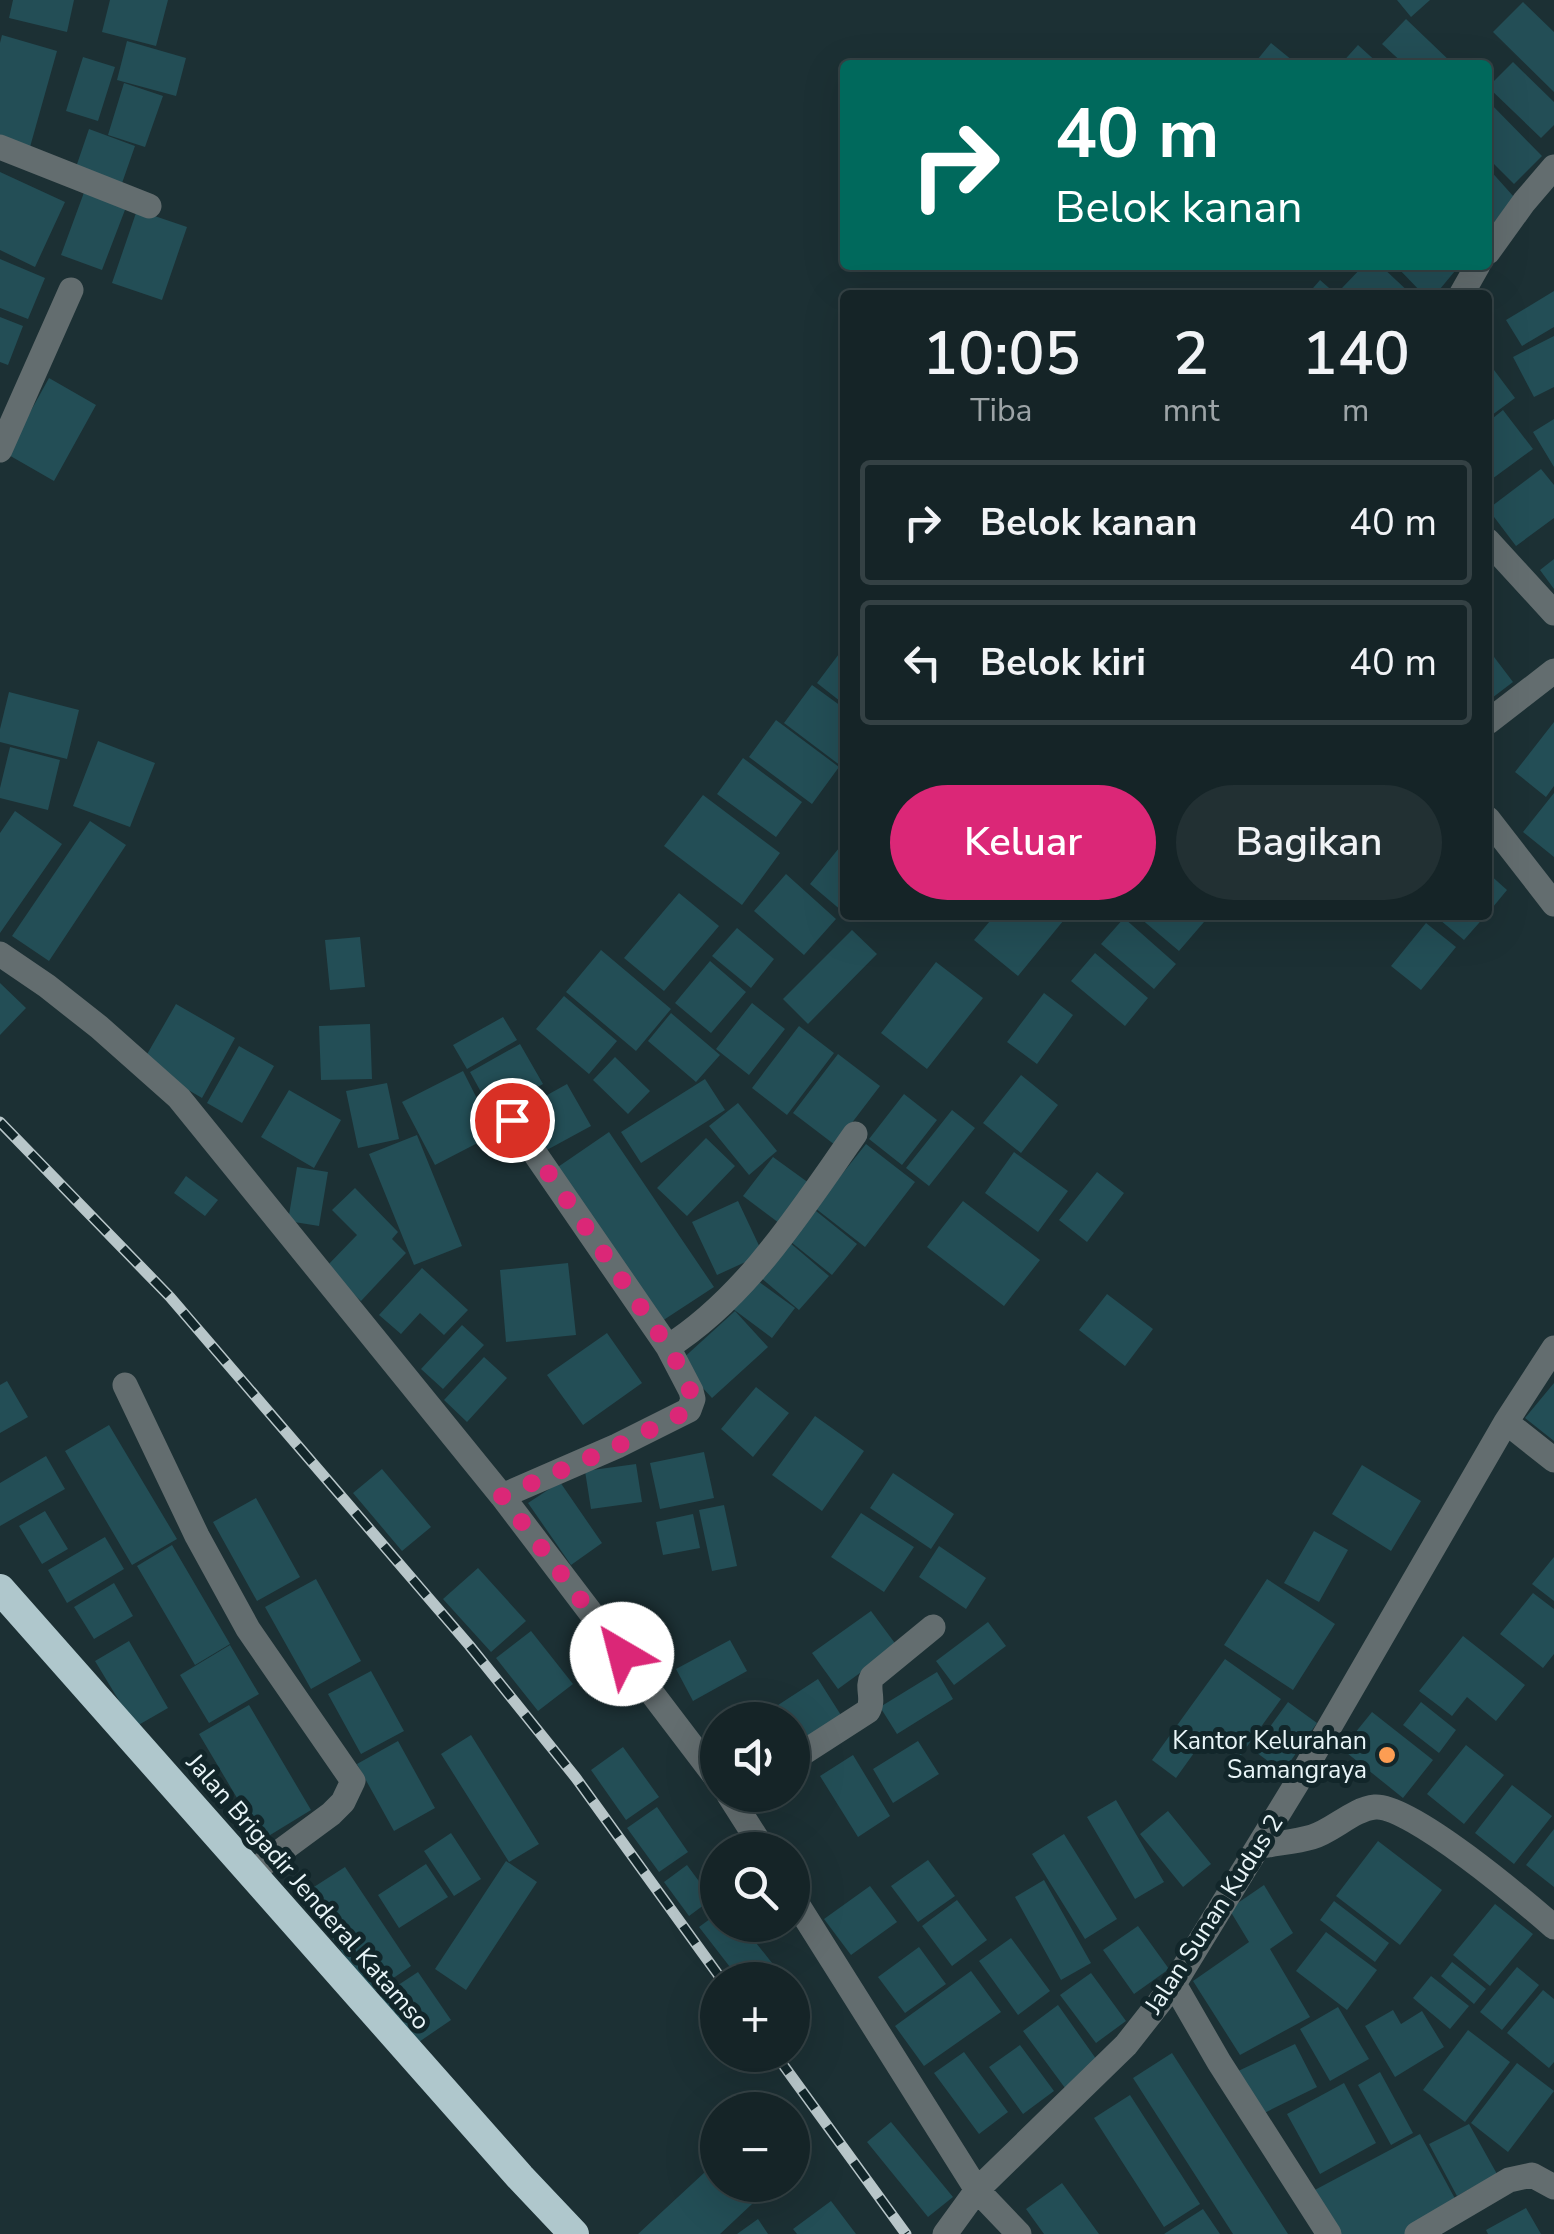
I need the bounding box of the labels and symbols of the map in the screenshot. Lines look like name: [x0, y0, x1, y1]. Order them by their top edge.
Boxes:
pin: [470, 1078, 555, 1163]
position arrow: [570, 1602, 674, 1706]
place label: Kantor Kelurahan Samangraya: [1172, 1724, 1367, 1787]
marker: Kantor Kelurahan Samangraya: [1376, 1744, 1398, 1766]
street label: Jalan Brigadir Jenderal Katamso: [178, 1746, 437, 2037]
street label: Jalan Sunan Kudus 2: [1136, 1808, 1291, 2021]

